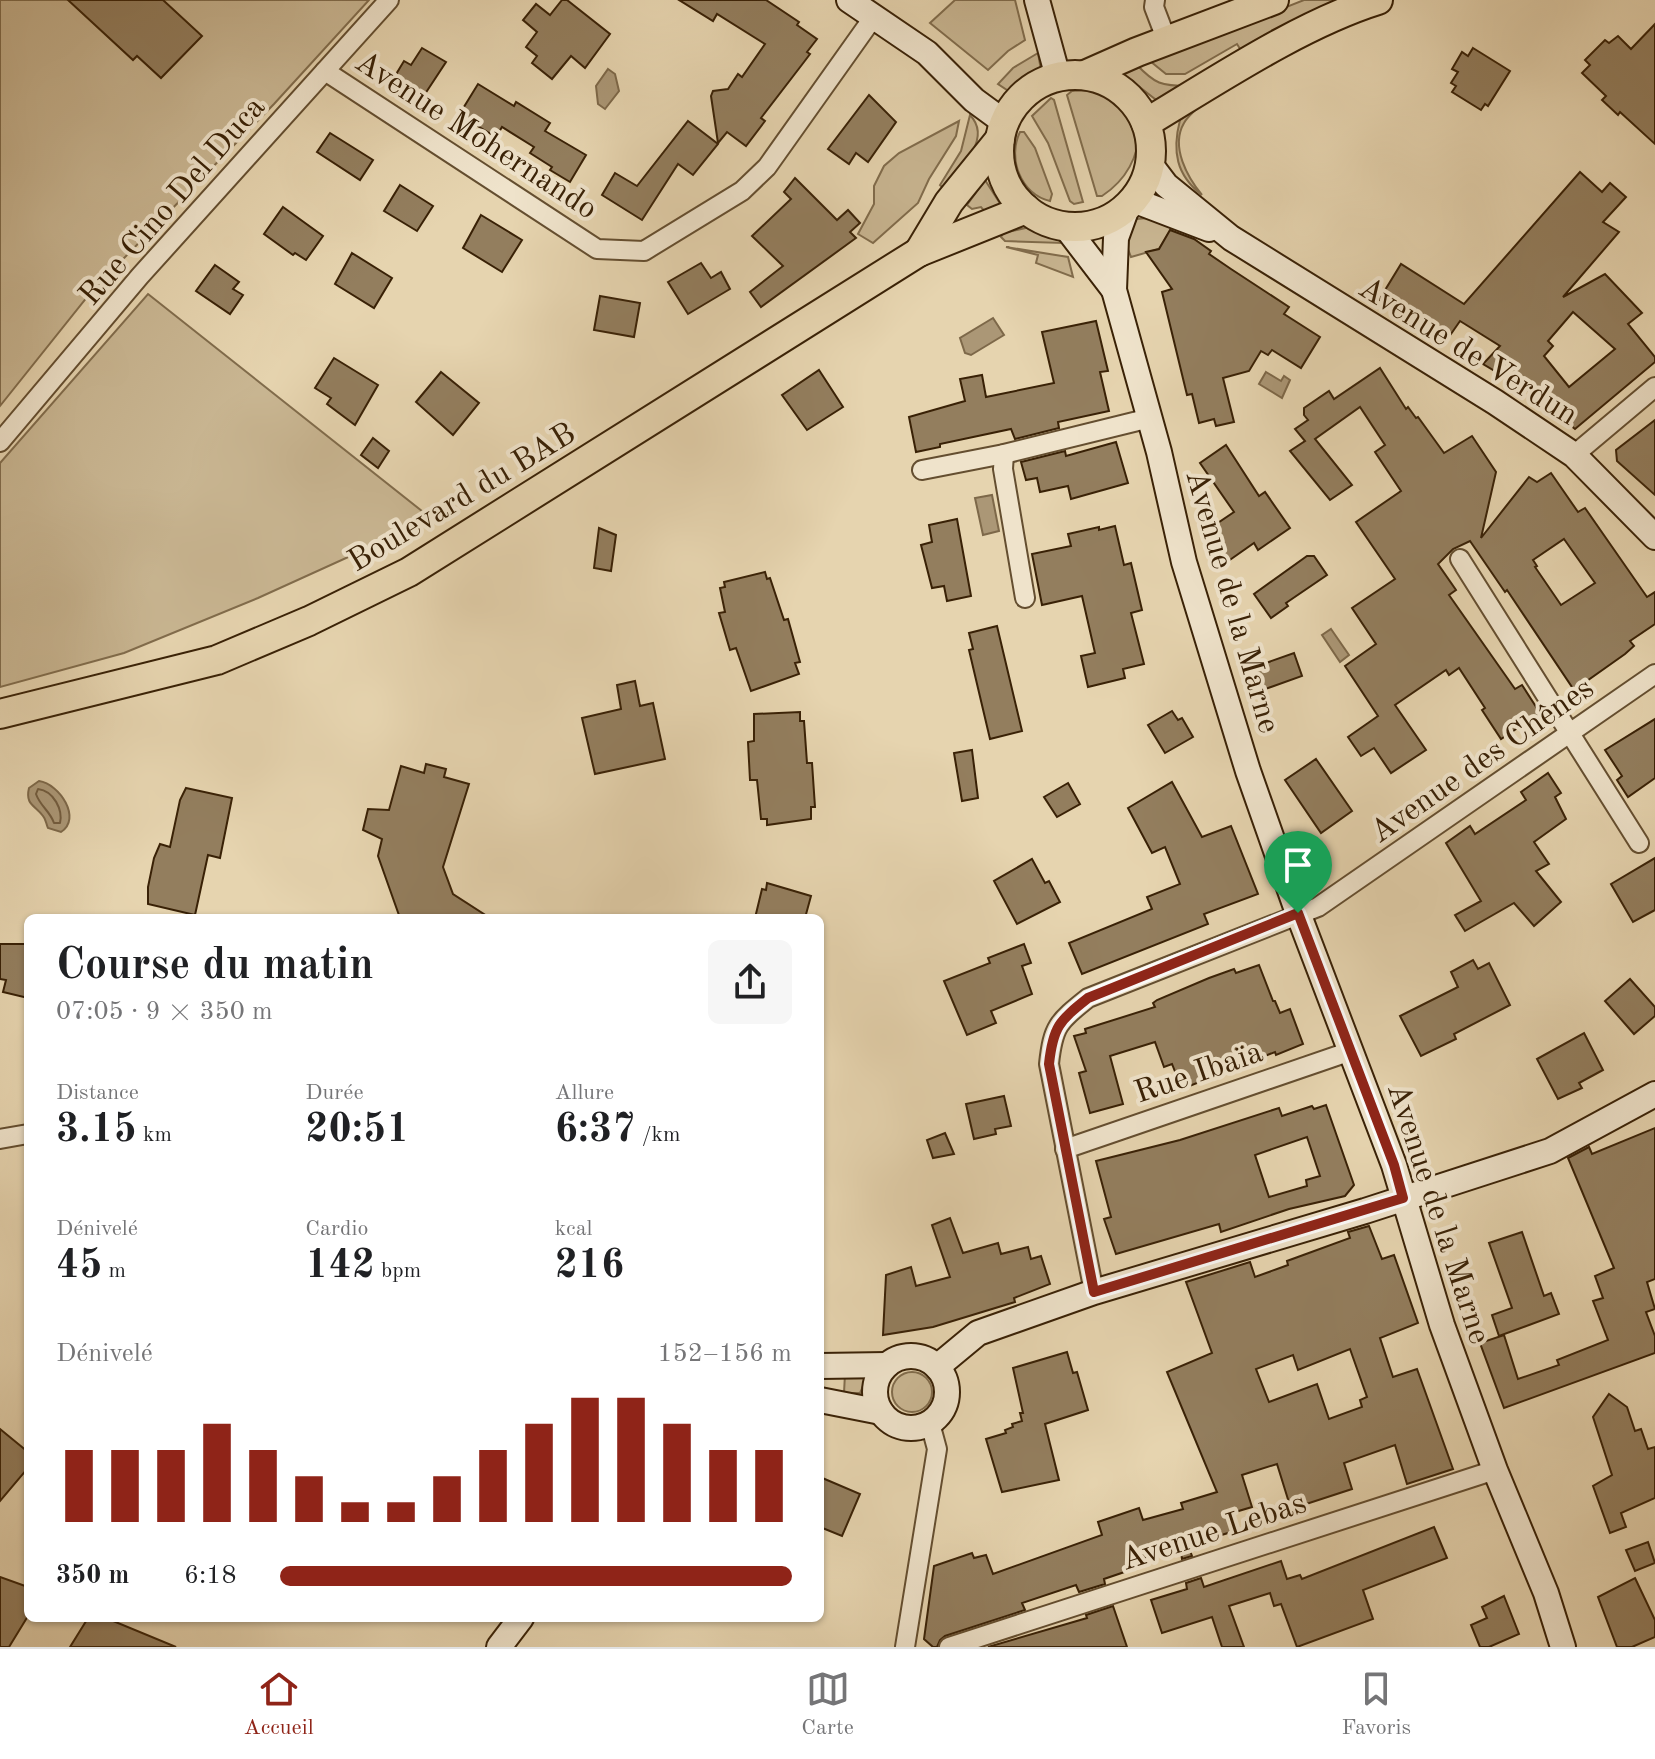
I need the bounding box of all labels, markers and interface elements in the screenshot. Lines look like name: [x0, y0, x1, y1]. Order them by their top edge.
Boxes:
street label: Avenue Mohernando: [349, 46, 602, 227]
street label: Rue Cino Del Duca: [74, 91, 272, 312]
street label: Avenue de Verdun: [1352, 272, 1583, 433]
street label: Boulevard du BAB: [343, 418, 582, 579]
street label: Avenue de la Marne: [1178, 467, 1284, 737]
street label: Avenue des Chênes: [1365, 673, 1600, 850]
pin: [1264, 831, 1332, 913]
icon: arrive: [1276, 843, 1320, 887]
button: share: [708, 940, 792, 1024]
text: Course du matin: [56, 944, 374, 988]
text: 07:05 · 9 × 350 m: [56, 999, 273, 1025]
street label: Rue Ibaïa: [1131, 1037, 1267, 1111]
street label: Avenue de la Marne: [1380, 1080, 1494, 1348]
text: Distance: [56, 1082, 139, 1104]
text: Durée: [305, 1082, 364, 1104]
text: Allure: [555, 1082, 614, 1104]
text: 3.15: [56, 1111, 137, 1151]
text: 20:51: [305, 1111, 409, 1151]
text: 6:37: [555, 1111, 635, 1151]
text: km: [137, 1124, 172, 1146]
text: /km: [635, 1124, 680, 1146]
text: Dénivelé: [56, 1218, 138, 1240]
text: Cardio: [305, 1218, 368, 1240]
text: kcal: [555, 1218, 593, 1240]
text: 45: [56, 1247, 102, 1287]
text: 142: [305, 1247, 375, 1287]
text: 216: [555, 1247, 624, 1287]
text: m: [102, 1260, 126, 1282]
text: bpm: [375, 1260, 421, 1282]
text: Dénivelé: [56, 1341, 153, 1367]
text: 152–156 m: [657, 1341, 792, 1367]
street label: Avenue Lebas: [1117, 1488, 1311, 1578]
text: 350 m: [56, 1563, 129, 1589]
text: 6:18: [184, 1563, 237, 1589]
tab: Accueil: [244, 1667, 314, 1742]
tab: Carte: [801, 1667, 854, 1742]
tab: Favoris: [1341, 1667, 1411, 1742]

